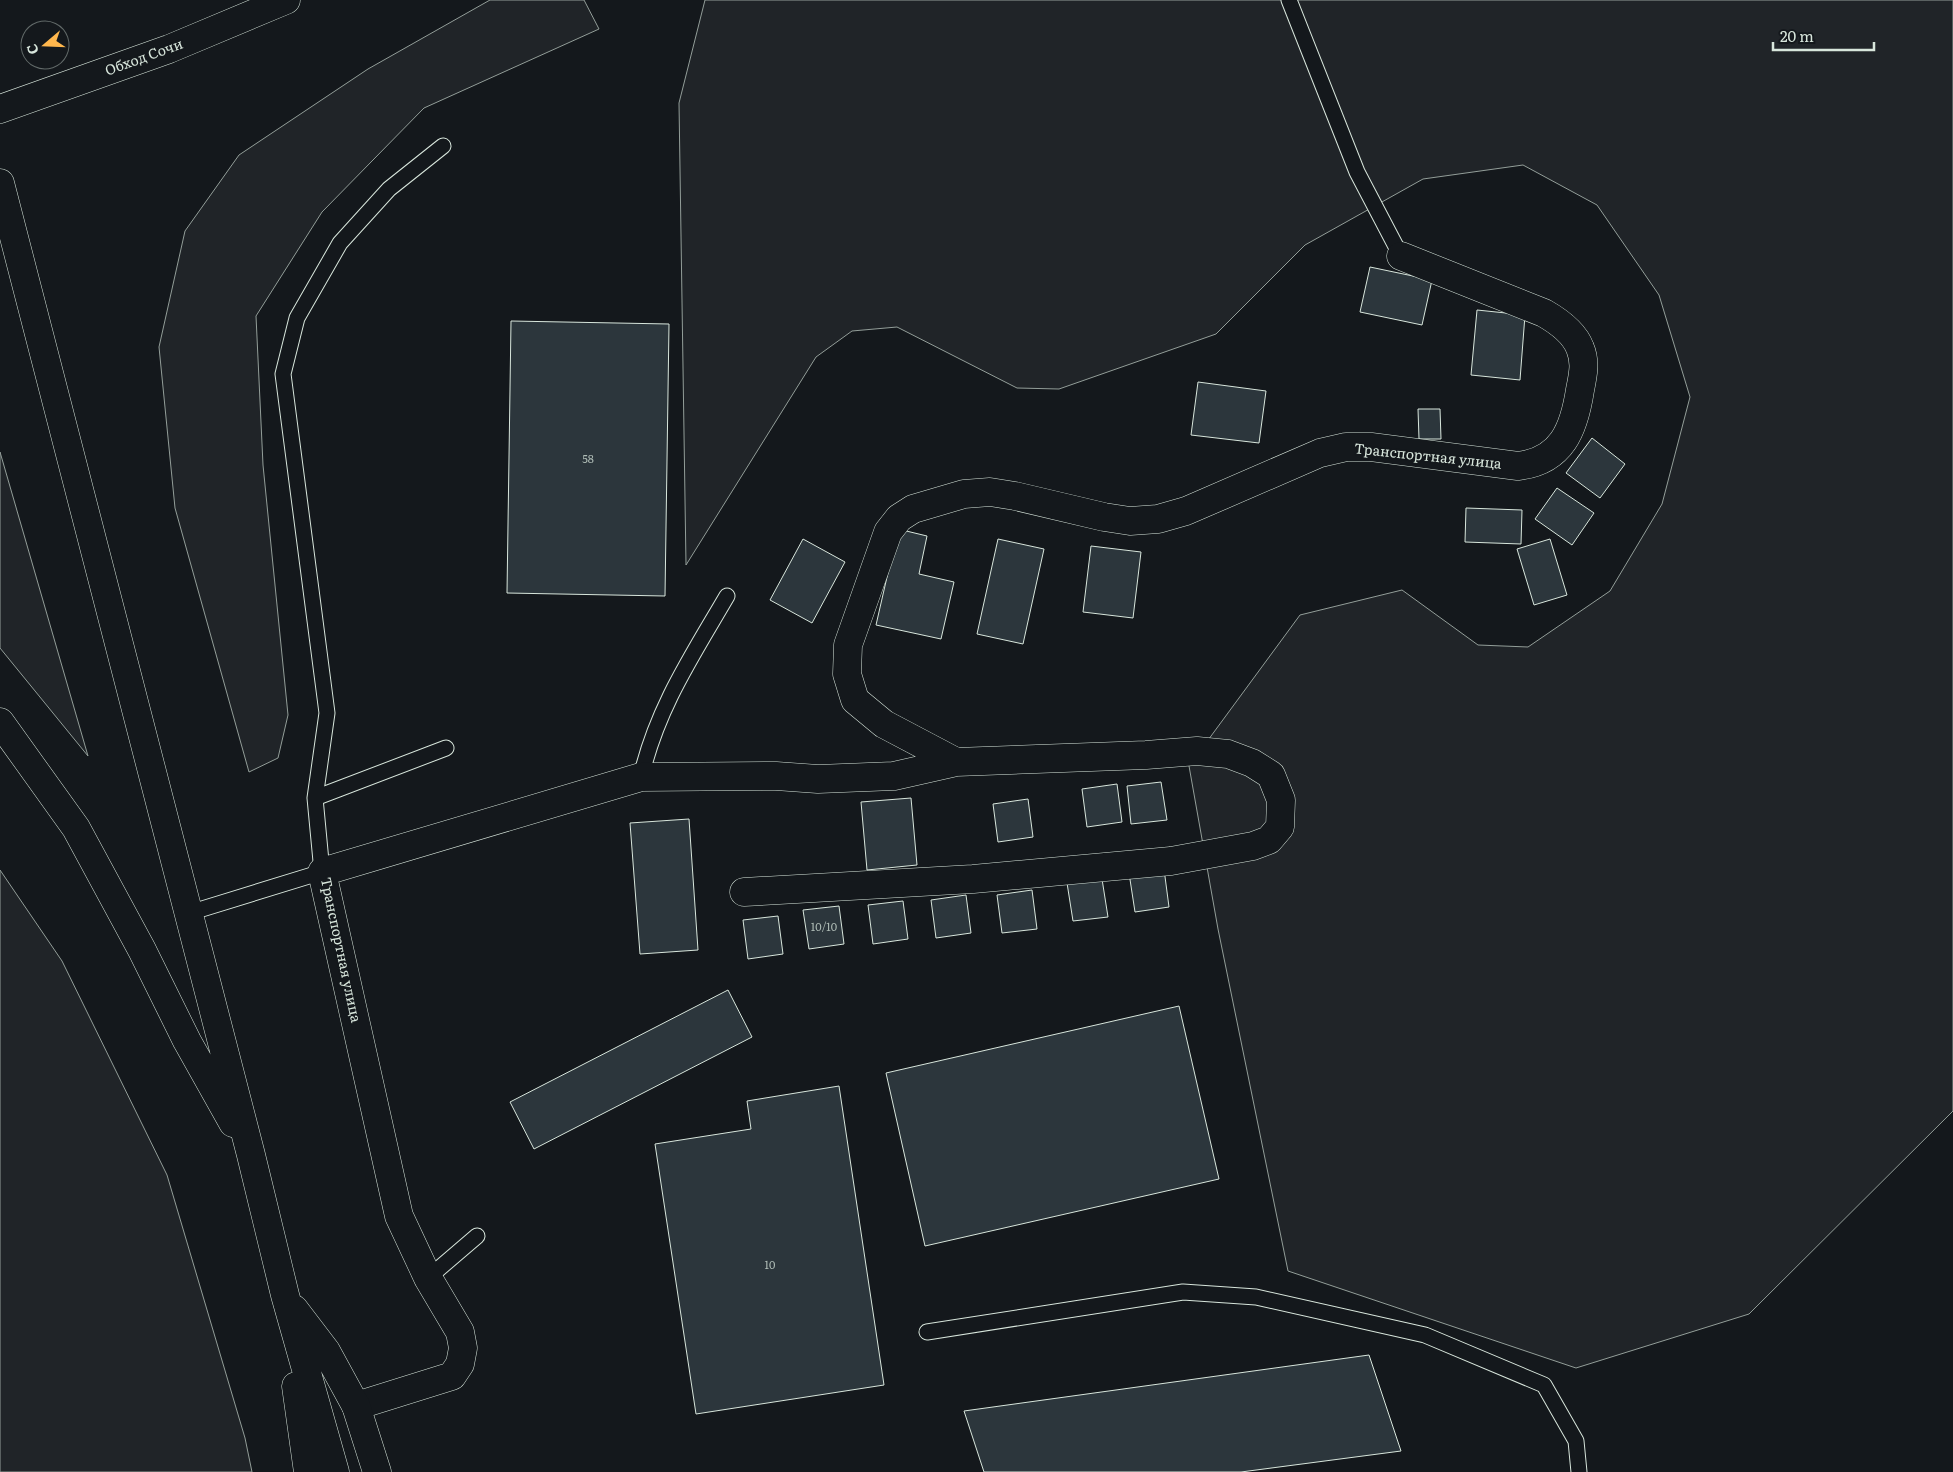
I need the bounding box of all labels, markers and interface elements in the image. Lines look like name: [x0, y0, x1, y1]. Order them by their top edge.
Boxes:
north arrow: [20, 20, 70, 70]
scale bar: [1773, 20, 1874, 52]
text: 20 m: [1780, 24, 1814, 47]
street label: Обход Сочи: [102, 33, 185, 79]
text: С: [21, 42, 43, 58]
street label: Транспортная улица: [1353, 437, 1503, 473]
house number: 58: [582, 450, 594, 466]
street label: Транспортная улица: [317, 875, 367, 1025]
house number: 10/10: [811, 918, 837, 934]
house number: 10: [765, 1256, 775, 1272]

